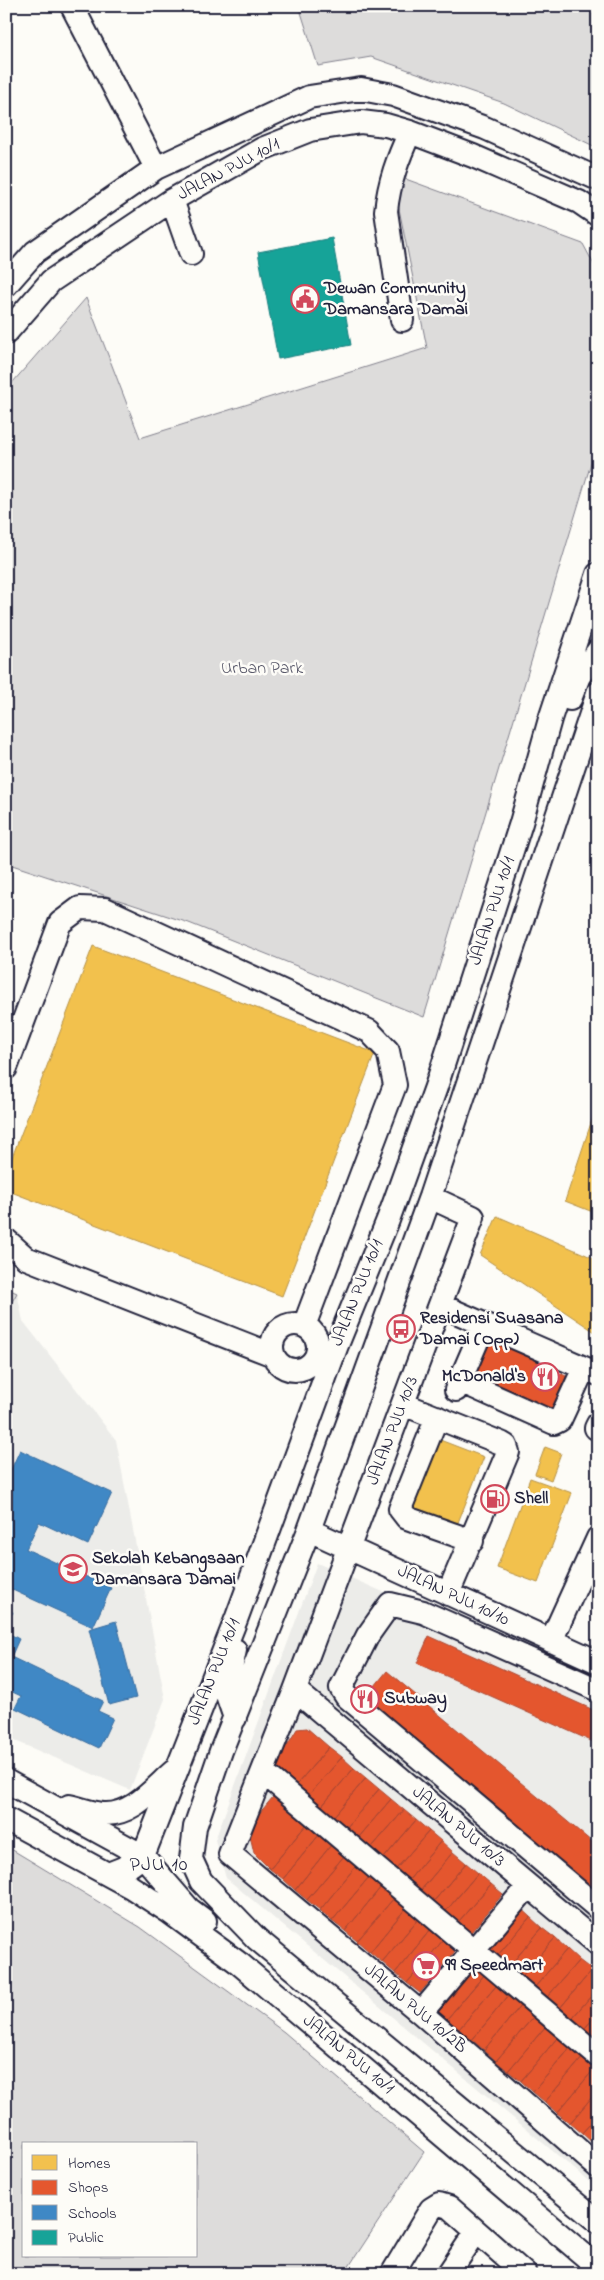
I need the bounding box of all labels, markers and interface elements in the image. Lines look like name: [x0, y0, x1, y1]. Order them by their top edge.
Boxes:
street label: JALAN PJU 10/1: [173, 132, 285, 208]
place label: Dewan Community Damansara Damai: [323, 276, 468, 323]
public building icon: Dewan Community Damansara Damai: [290, 284, 320, 314]
park label: Urban Park: [221, 656, 303, 682]
street label: JALAN PJU 10/1: [463, 853, 523, 969]
street label: JALAN PJU 10/1: [325, 1235, 391, 1350]
place label: Residensi Suasana Damai (Opp): [419, 1306, 564, 1353]
bus stop icon: Residensi Suasana Damai (Opp): [386, 1314, 416, 1344]
restaurant icon: McDonald's: [530, 1362, 560, 1392]
place label: McDonald's: [442, 1364, 526, 1390]
street label: JALAN PJU 10/3: [360, 1373, 426, 1489]
fuel station icon: Shell: [480, 1484, 510, 1514]
place label: Shell: [514, 1486, 548, 1512]
place label: Sekolah Kebangsaan Damansara Damai: [91, 1546, 245, 1593]
school or university icon: Sekolah Kebangsaan Damansara Damai: [58, 1554, 88, 1584]
street label: JALAN PJU 10/10: [393, 1559, 513, 1633]
street label: JALAN PJU 10/1: [182, 1614, 248, 1729]
restaurant icon: Subway: [350, 1684, 380, 1714]
place label: Subway: [384, 1686, 447, 1713]
street label: JALAN PJU 10/3: [406, 1780, 510, 1874]
district label: PJU 10: [130, 1851, 188, 1880]
supermarket icon: 99 Speedmart: [411, 1951, 441, 1981]
place label: 99 Speedmart: [444, 1953, 544, 1979]
street label: JALAN PJU 10/2B: [357, 1958, 473, 2060]
street label: JALAN PJU 10/1: [296, 2009, 400, 2101]
legend: [22, 2142, 198, 2258]
text: Homes: [68, 2153, 111, 2175]
text: Shops: [68, 2177, 108, 2199]
text: Schools: [68, 2203, 117, 2225]
text: Public: [68, 2227, 104, 2249]

